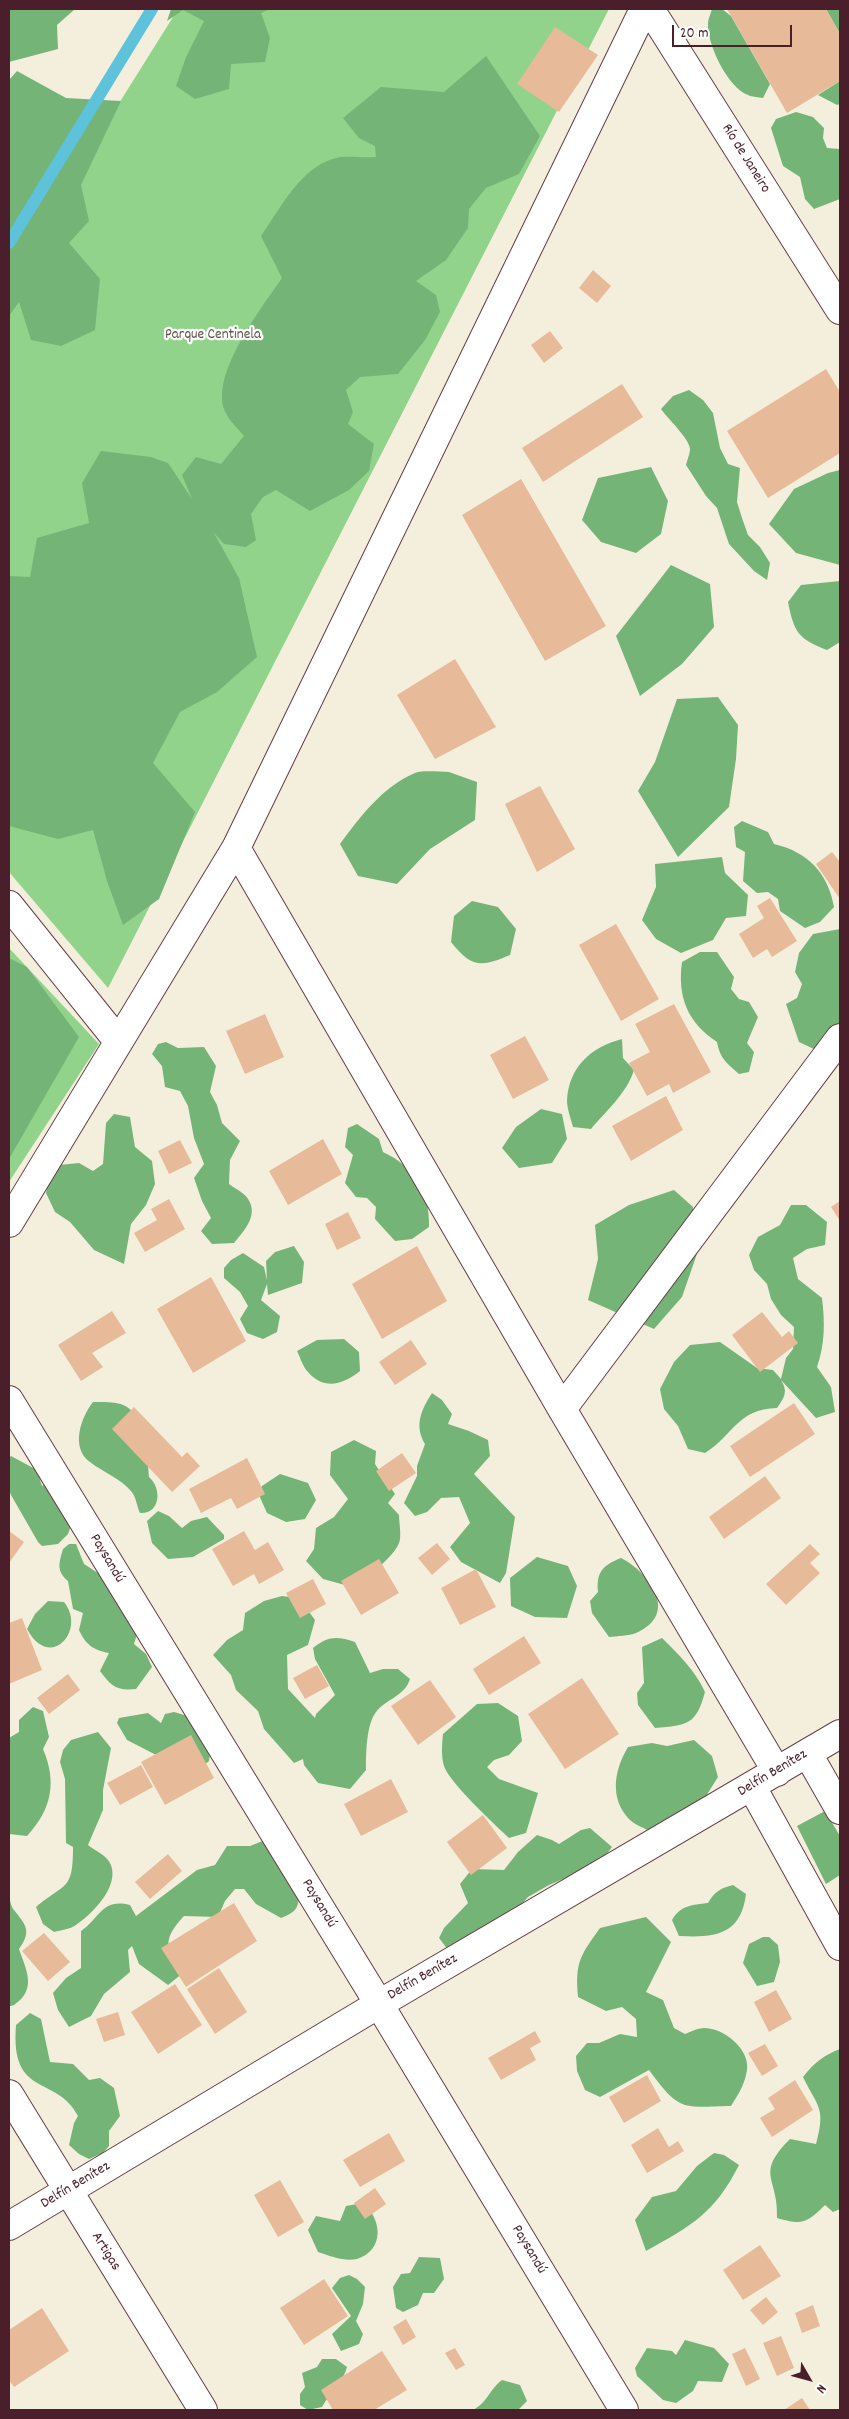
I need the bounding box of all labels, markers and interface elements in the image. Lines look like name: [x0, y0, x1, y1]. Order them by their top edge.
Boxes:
scale bar: [674, 15, 794, 47]
text: 20 m: [680, 23, 708, 45]
street label: Río de Janeiro: [717, 121, 773, 197]
park label: Parque Centinela: [165, 327, 261, 345]
street label: Paysandú: [84, 1531, 128, 1587]
street label: Delfín Benítez: [735, 1746, 811, 1802]
street label: Paysandú: [296, 1876, 340, 1932]
street label: Delfín Benítez: [385, 1951, 461, 2005]
street label: Delfín Benítez: [38, 2158, 114, 2214]
street label: Paysandú: [506, 2222, 550, 2278]
street label: Artigas: [86, 2229, 124, 2275]
north arrow: [784, 2354, 834, 2404]
text: N: [811, 2379, 831, 2397]

